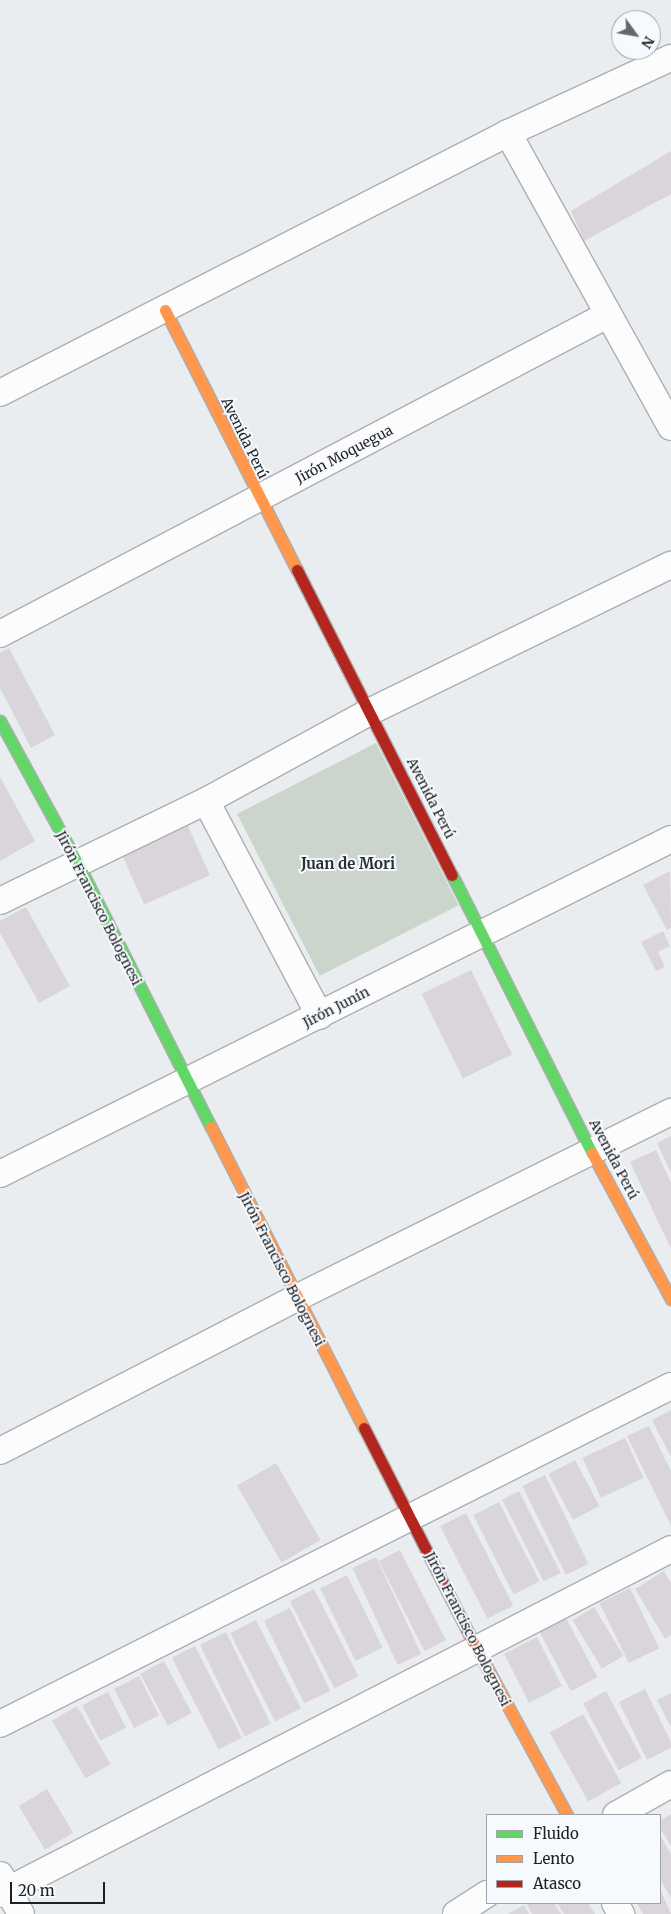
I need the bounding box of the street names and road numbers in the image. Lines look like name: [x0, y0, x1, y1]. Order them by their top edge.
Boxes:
street label: Avenida Perú: [218, 395, 272, 481]
street label: Jirón Moquegua: [293, 421, 395, 487]
street label: Avenida Perú: [403, 755, 459, 841]
street label: Jirón Francisco Bolognesi: [53, 828, 145, 988]
street label: Jirón Junín: [300, 983, 372, 1031]
street label: Avenida Perú: [586, 1116, 642, 1202]
street label: Jirón Francisco Bolognesi: [236, 1189, 328, 1349]
street label: Jirón Francisco Bolognesi: [422, 1549, 514, 1709]

